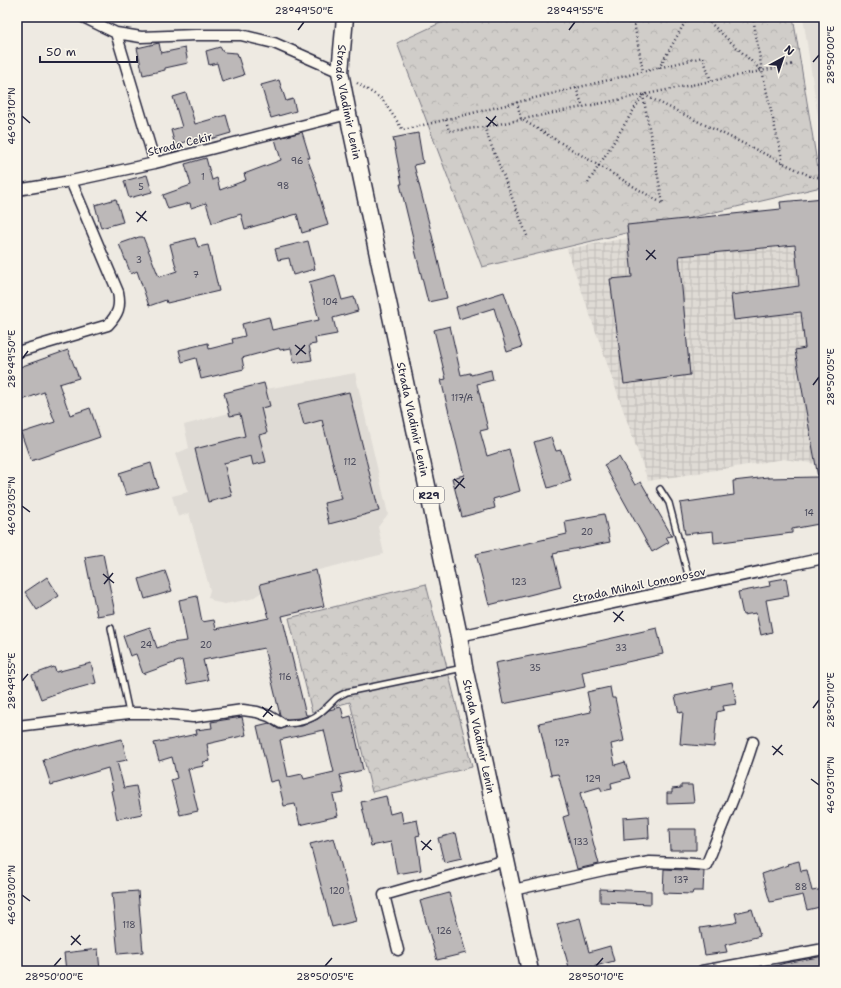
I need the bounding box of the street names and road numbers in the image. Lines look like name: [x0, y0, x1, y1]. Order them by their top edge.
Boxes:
street label: Strada Vladimir Lenin: [332, 44, 365, 161]
street label: Strada Cekir: [146, 129, 214, 160]
street label: Strada Vladimir Lenin: [393, 361, 432, 478]
road number: R29: [414, 487, 444, 503]
street label: Strada Mihail Lomonosov: [571, 564, 707, 607]
street label: Strada Vladimir Lenin: [459, 678, 498, 795]

